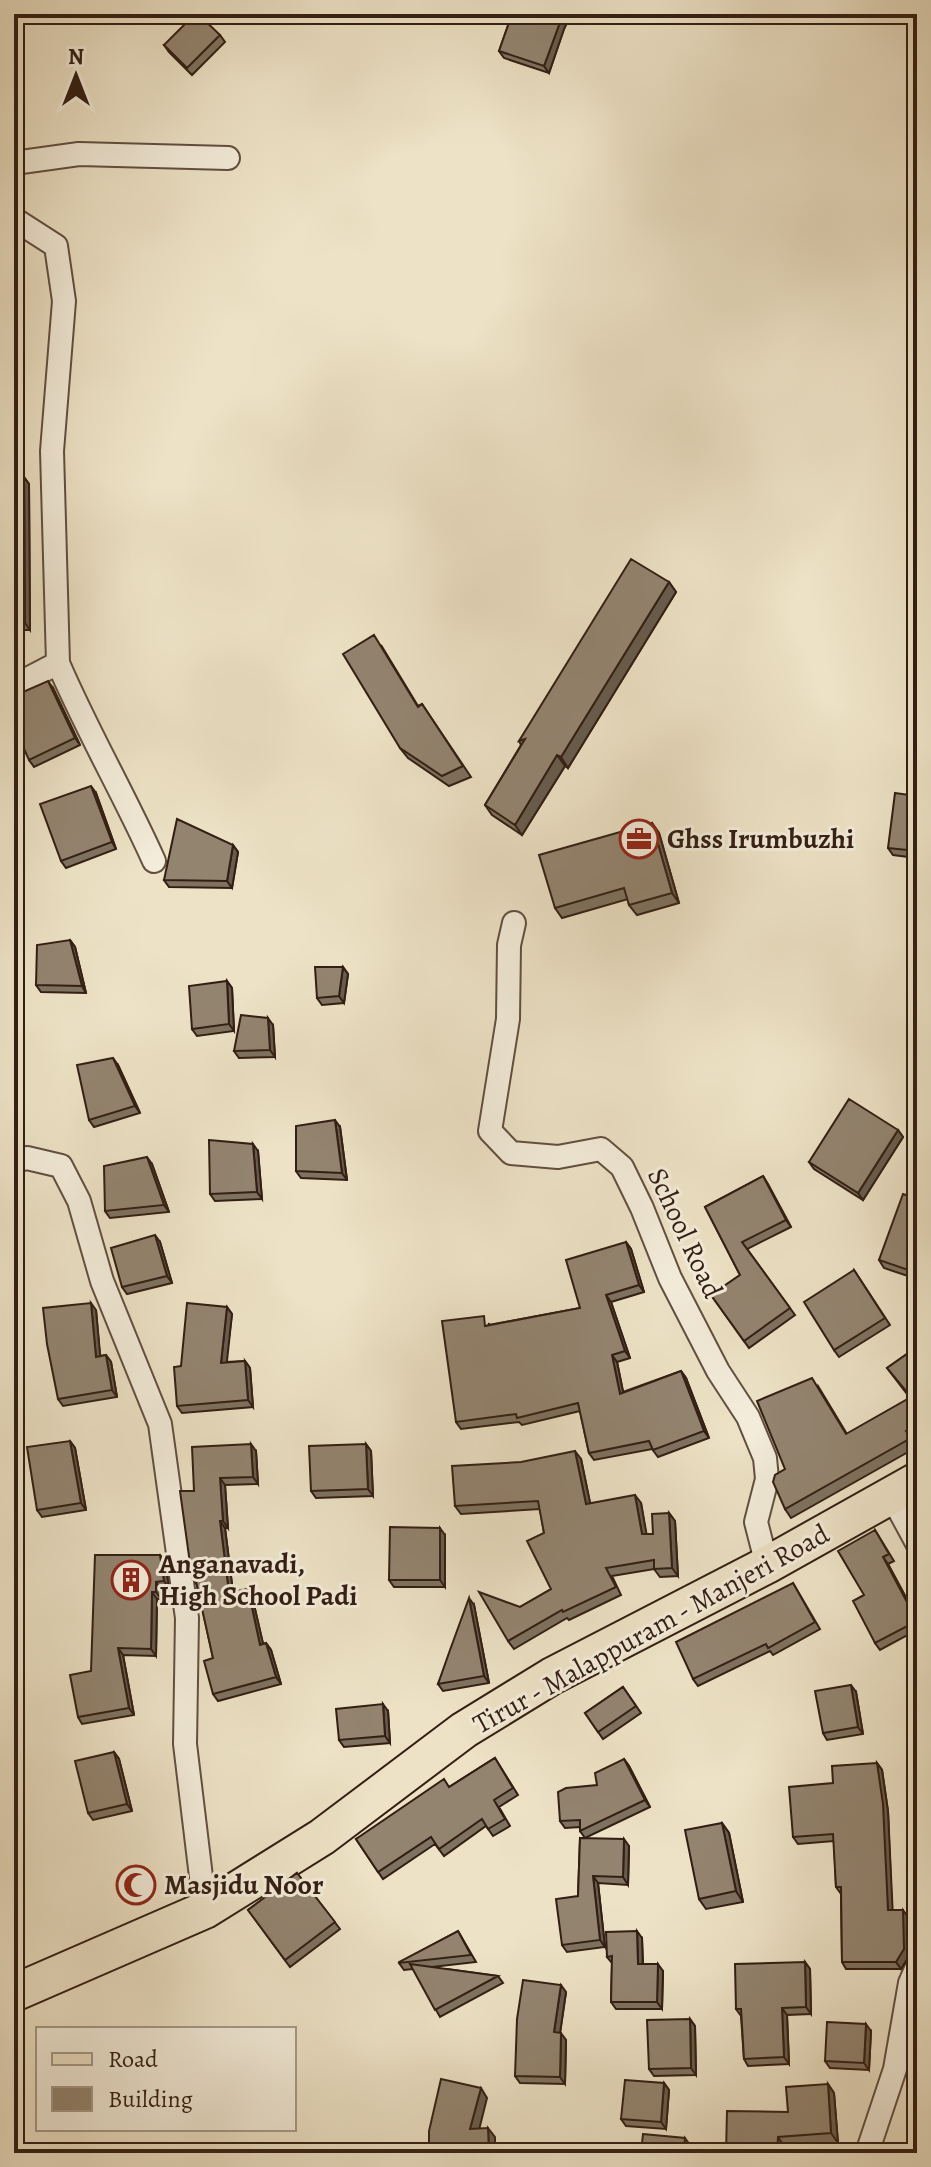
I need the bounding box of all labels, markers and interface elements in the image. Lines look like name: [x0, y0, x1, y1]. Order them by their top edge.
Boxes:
north arrow: [36, 36, 116, 116]
text: N: [68, 42, 84, 72]
office icon: Ghss Irumbuzhi: [618, 818, 660, 860]
place label: Ghss Irumbuzhi: [667, 820, 854, 858]
street label: School Road: [638, 1162, 732, 1305]
street label: Tirur - Malappuram - Manjeri Road: [466, 1515, 837, 1743]
place label: Anganavadi, High School Padi: [158, 1545, 358, 1615]
building icon: Anganavadi, High School Padi: [110, 1559, 152, 1601]
mosque icon: Masjidu Noor: [115, 1864, 157, 1906]
place label: Masjidu Noor: [164, 1866, 324, 1904]
legend: [36, 2027, 296, 2131]
text: Road: [108, 2043, 158, 2075]
text: Building: [108, 2083, 193, 2115]

